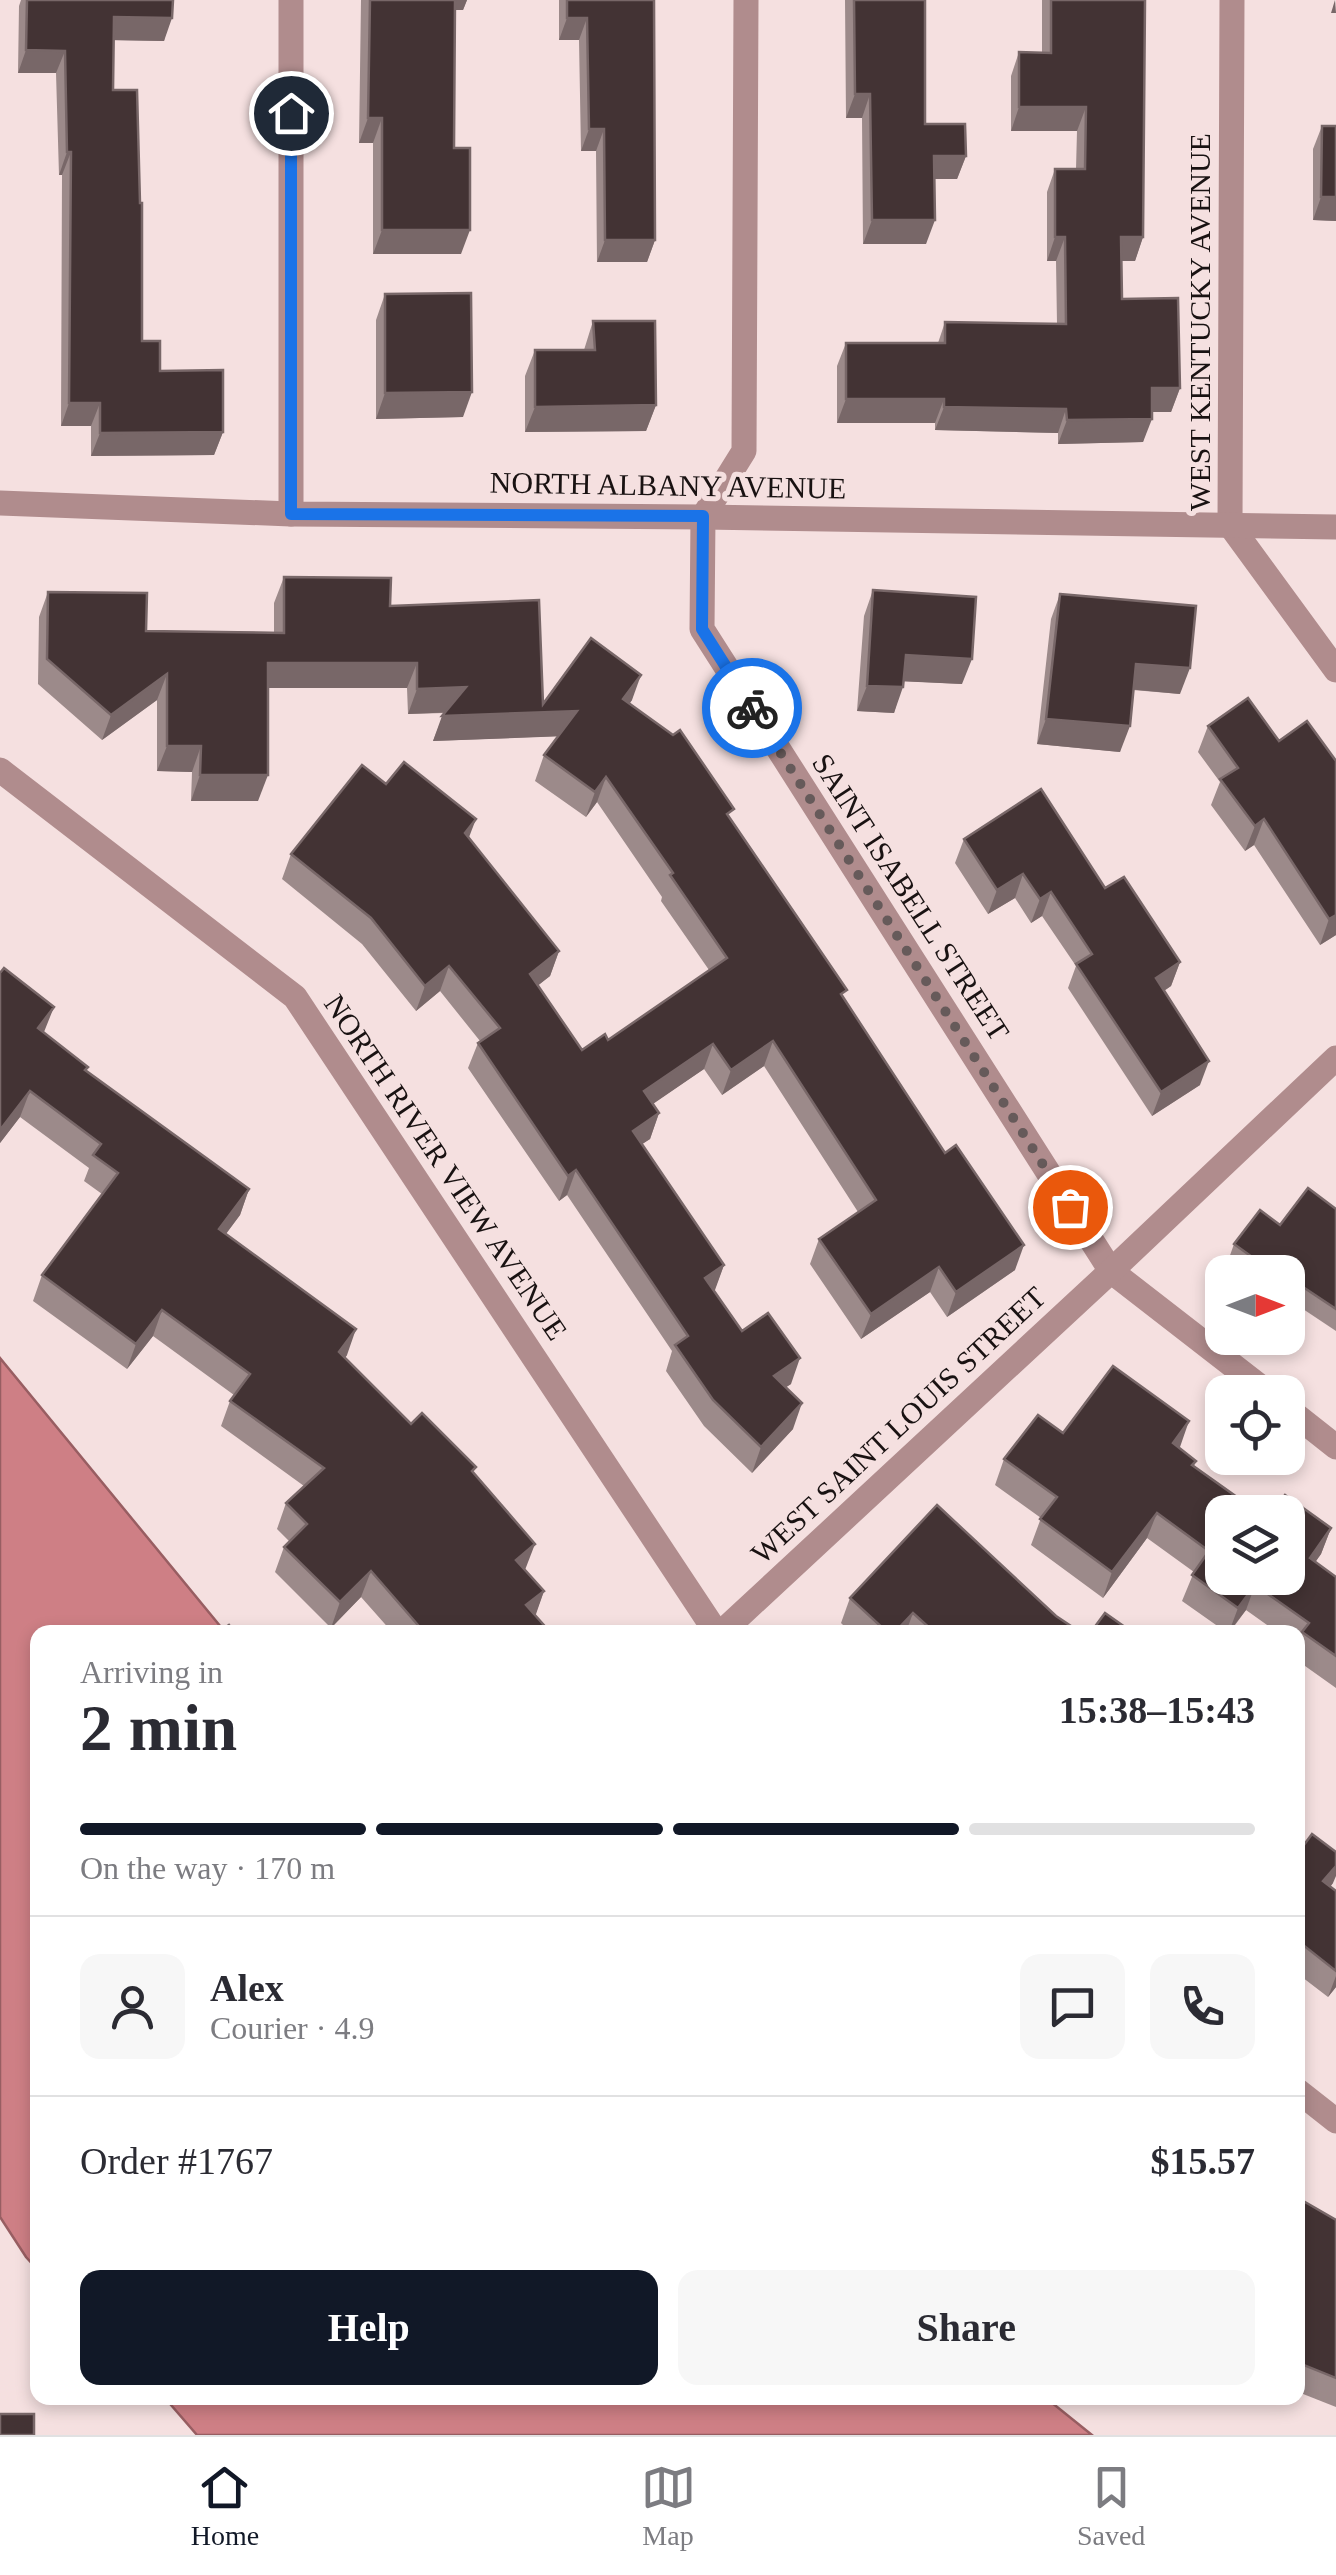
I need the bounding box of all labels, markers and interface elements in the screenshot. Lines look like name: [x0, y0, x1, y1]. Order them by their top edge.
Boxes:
pin: [249, 71, 334, 156]
icon: home: [264, 86, 319, 141]
street label: WEST KENTUCKY AVENUE: [1183, 133, 1216, 511]
street label: NORTH ALBANY AVENUE: [489, 465, 847, 505]
courier: [702, 658, 802, 758]
icon: bike: [725, 681, 780, 736]
street label: SAINT ISABELL STREET: [806, 748, 1016, 1046]
street label: NORTH RIVER VIEW AVENUE: [318, 988, 574, 1346]
pin: [1028, 1165, 1113, 1250]
icon: bag: [1043, 1180, 1098, 1235]
north arrow: [1205, 1255, 1305, 1355]
map controls: [1205, 1255, 1305, 1595]
street label: WEST SAINT LOUIS STREET: [744, 1280, 1052, 1570]
button: locate: [1205, 1375, 1305, 1475]
button: layers: [1205, 1495, 1305, 1595]
text: Arriving in: [80, 1654, 223, 1690]
text: 15:38–15:43: [1059, 1689, 1255, 1731]
text: 2 min: [80, 1692, 237, 1764]
text: On the way · 170 m: [80, 1850, 335, 1886]
button: person: [80, 1954, 185, 2059]
button: chat: [1020, 1954, 1125, 2059]
button: phone: [1150, 1954, 1255, 2059]
text: Alex: [210, 1967, 284, 2009]
text: Courier · 4.9: [210, 2010, 374, 2046]
text: Order #1767: [80, 2140, 273, 2182]
text: $15.57: [1151, 2140, 1255, 2182]
button: Help: [80, 2270, 658, 2385]
button: Share: [678, 2270, 1255, 2385]
tab: Home: [191, 2460, 259, 2552]
tab: Map: [641, 2460, 696, 2552]
tab: Saved: [1077, 2460, 1145, 2552]

